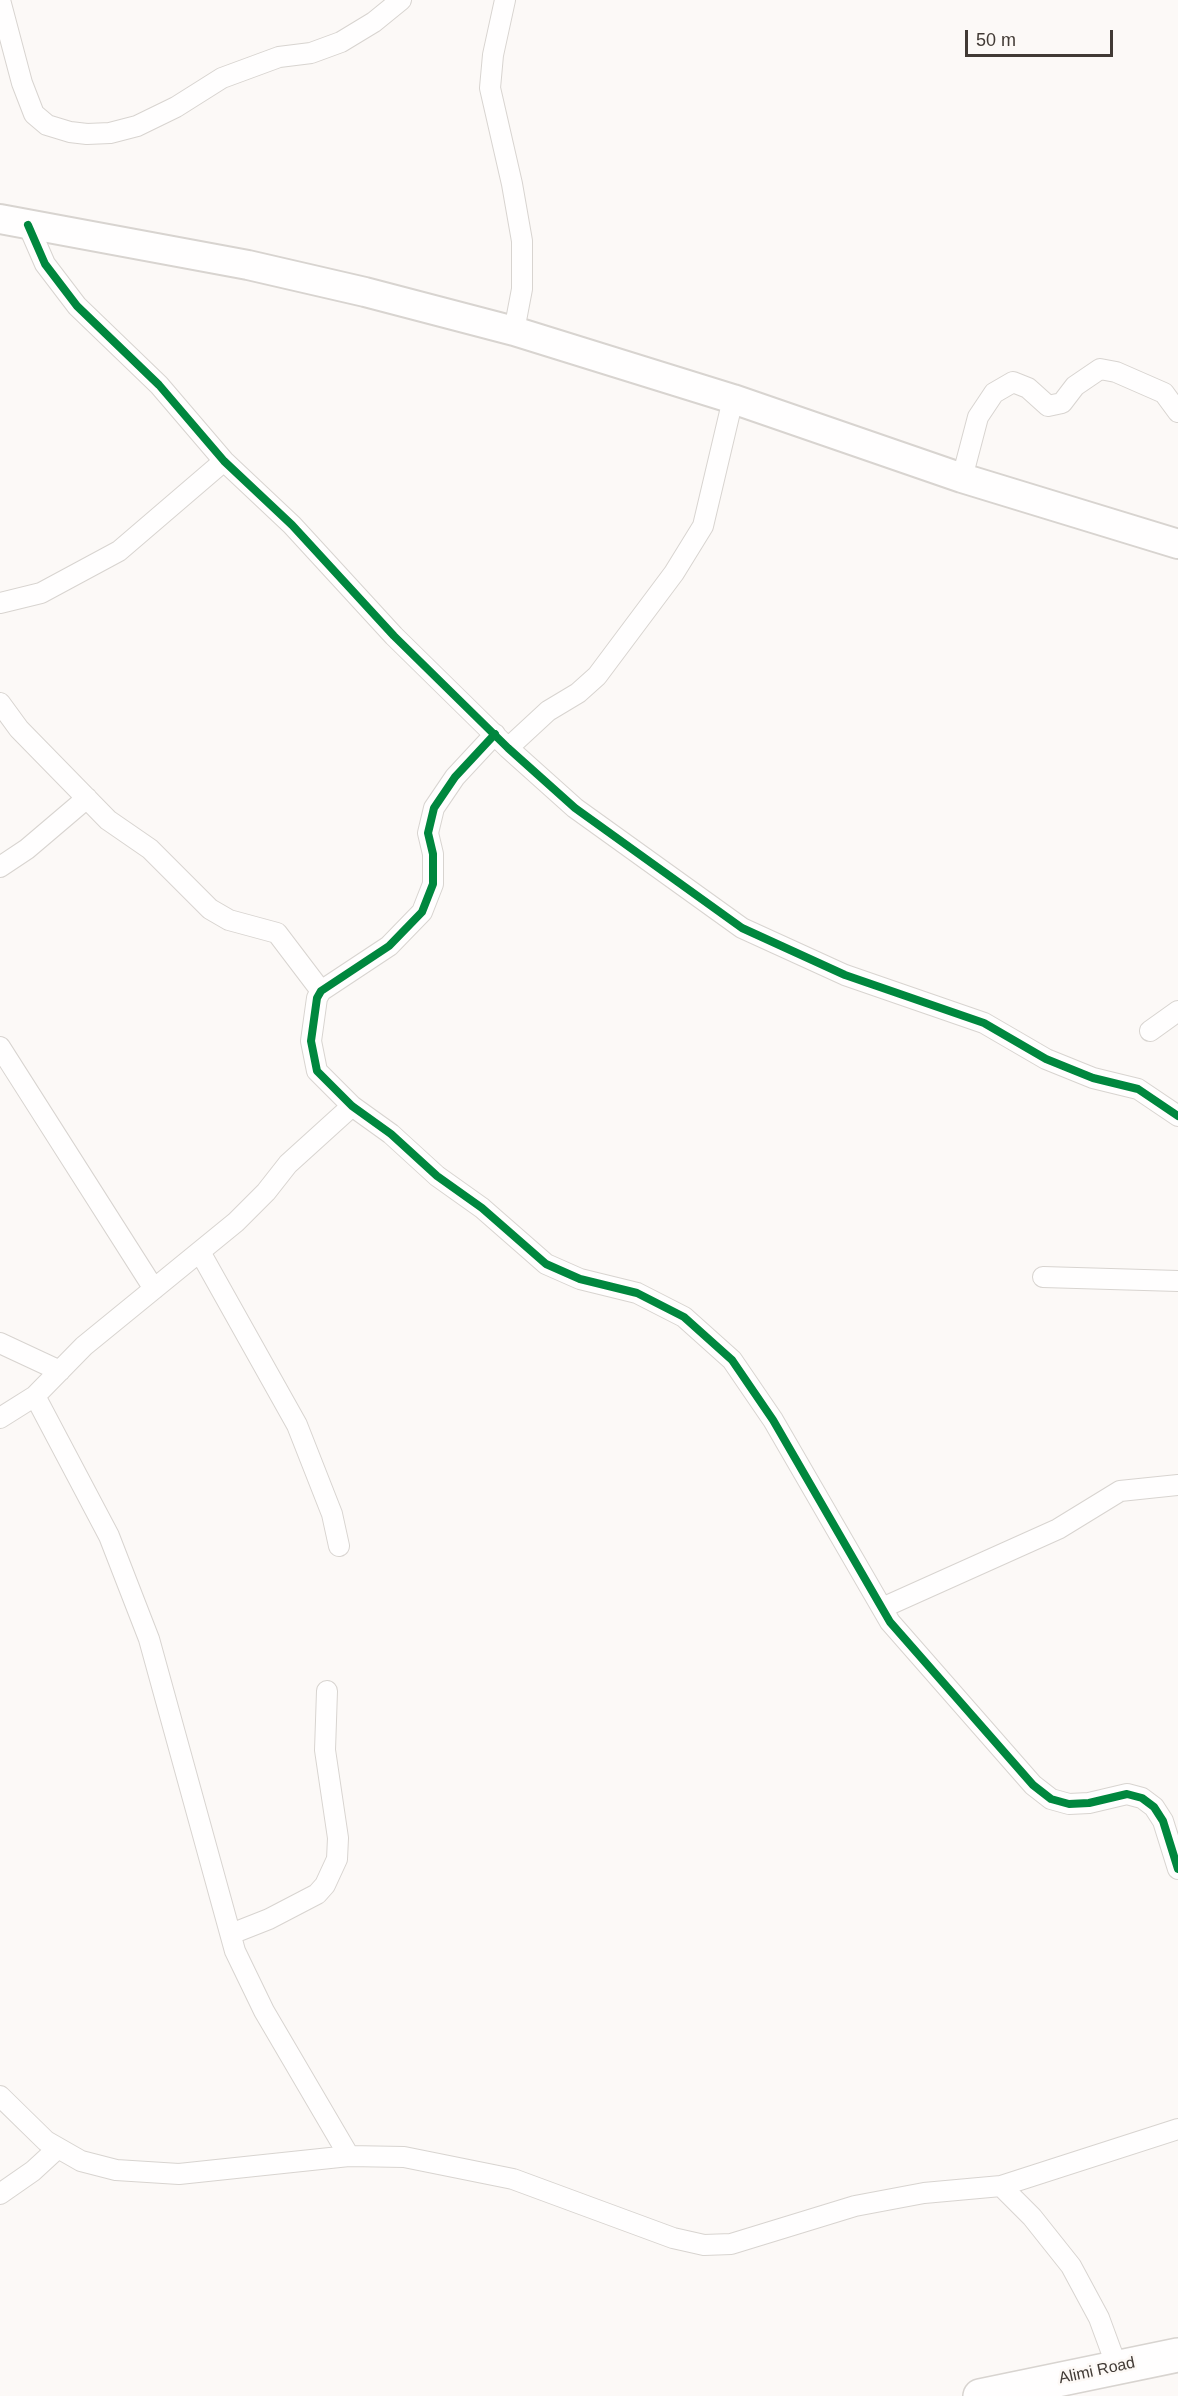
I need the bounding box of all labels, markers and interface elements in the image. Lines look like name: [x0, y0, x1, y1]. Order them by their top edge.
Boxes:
scale bar: [968, 18, 1116, 56]
text: 50 m: [976, 30, 1016, 50]
street label: Alimi Road: [1057, 2354, 1137, 2388]

